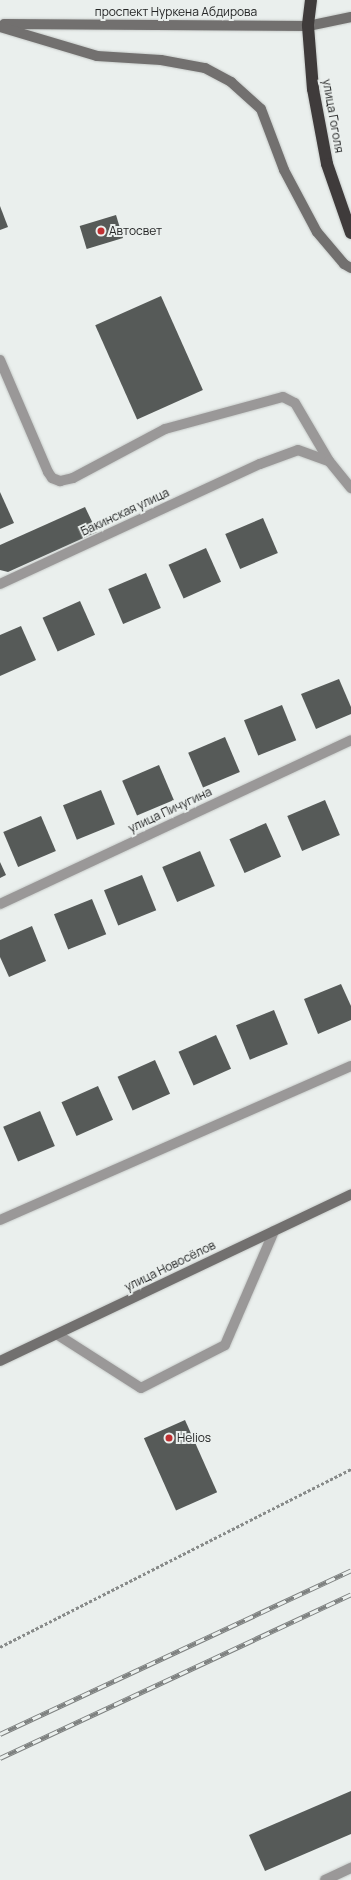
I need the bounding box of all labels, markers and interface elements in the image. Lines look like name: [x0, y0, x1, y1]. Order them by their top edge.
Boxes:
street label: проспект Нуркена Абдирова: [95, 5, 257, 19]
street label: улица Гоголя: [319, 78, 347, 154]
place label: Автосвет: [109, 224, 162, 238]
marker: Автосвет: [96, 226, 106, 236]
street label: Бакинская улица: [78, 485, 172, 539]
street label: улица Пичугина: [126, 784, 214, 836]
street label: улица Новосёлов: [122, 1238, 218, 1294]
place label: Helios: [177, 1431, 211, 1445]
marker: Helios: [164, 1433, 174, 1443]

